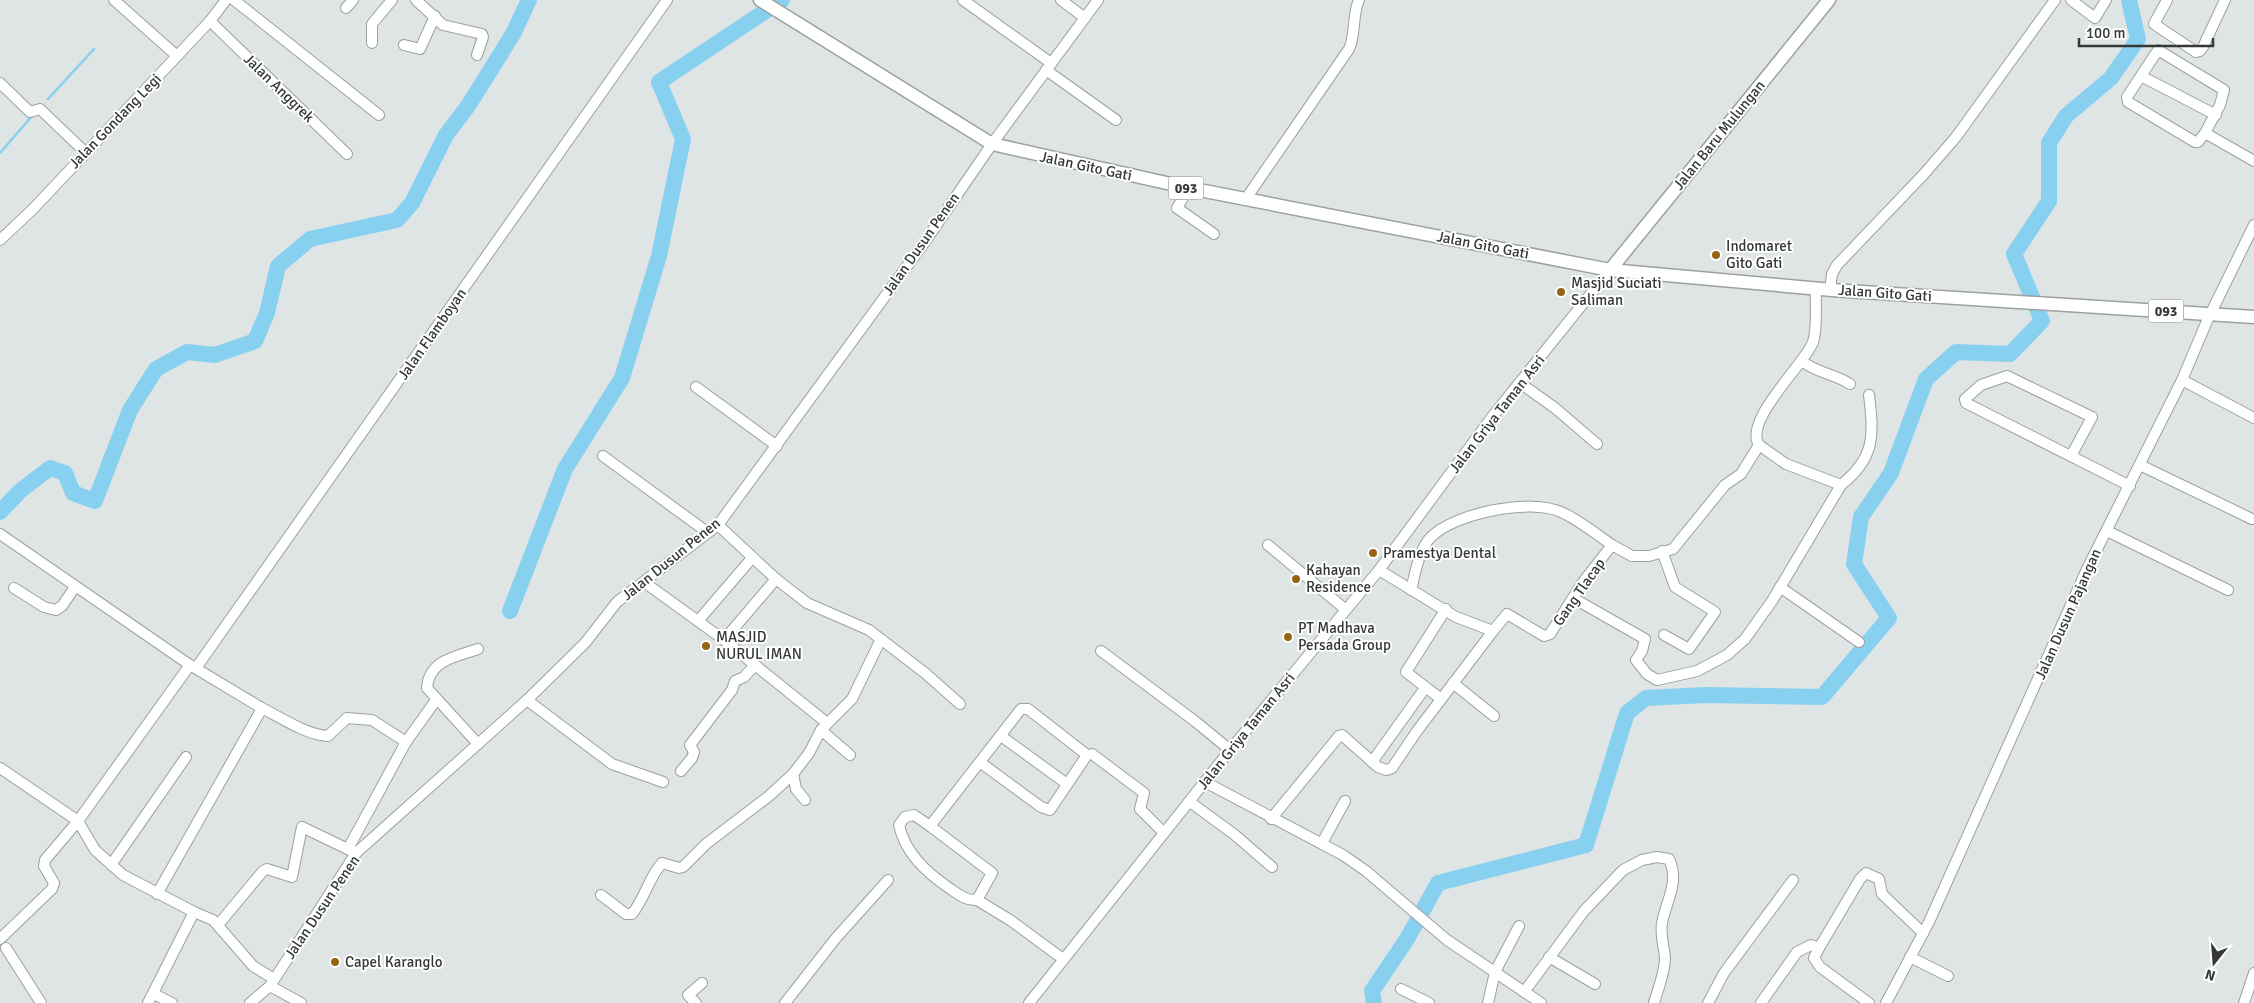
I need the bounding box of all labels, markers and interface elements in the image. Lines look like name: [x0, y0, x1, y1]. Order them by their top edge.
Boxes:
scale bar: [2079, 15, 2213, 47]
text: 100 m: [2086, 24, 2126, 42]
street label: Jalan Anggrek: [240, 50, 318, 126]
street label: Jalan Gondang Legi: [65, 70, 165, 172]
street label: Jalan Baru Mulungan: [1669, 77, 1769, 193]
street label: Jalan Gito Gati: [1038, 147, 1134, 185]
road number: 093: [1168, 177, 1204, 200]
street label: Jalan Dusun Penen: [879, 189, 963, 299]
street label: Jalan Gito Gati: [1435, 227, 1531, 263]
place label: Indomaret Gito Gati: [1726, 237, 1792, 272]
marker: Indomaret Gito Gati: [1710, 249, 1722, 261]
place label: Masjid Suciati Saliman: [1571, 274, 1661, 309]
street label: Jalan Gito Gati: [1838, 281, 1932, 305]
street label: Jalan Flamboyan: [394, 285, 470, 383]
marker: Masjid Suciati Saliman: [1555, 286, 1567, 298]
road number: 093: [2148, 300, 2184, 322]
street label: Jalan Griya Taman Asri: [1445, 351, 1549, 477]
street label: Jalan Dusun Penen: [618, 514, 724, 604]
place label: Pramestya Dental: [1383, 544, 1496, 562]
street label: Jalan Dusun Pajangan: [2031, 546, 2105, 682]
marker: Pramestya Dental: [1367, 547, 1379, 559]
street label: Gang Tlacap: [1549, 555, 1609, 629]
place label: Kahayan Residence: [1306, 561, 1371, 596]
marker: Kahayan Residence: [1290, 573, 1302, 585]
place label: PT Madhava Persada Group: [1298, 619, 1391, 654]
place label: MASJID NURUL IMAN: [716, 628, 802, 663]
marker: PT Madhava Persada Group: [1282, 631, 1294, 643]
marker: MASJID NURUL IMAN: [700, 640, 712, 652]
street label: Jalan Griya Taman Asri: [1193, 669, 1299, 793]
street label: Jalan Dusun Penen: [281, 852, 363, 962]
north arrow: [2189, 938, 2239, 988]
place label: Capel Karanglo: [345, 953, 443, 971]
marker: Capel Karanglo: [329, 956, 341, 968]
text: N: [2203, 965, 2217, 985]

